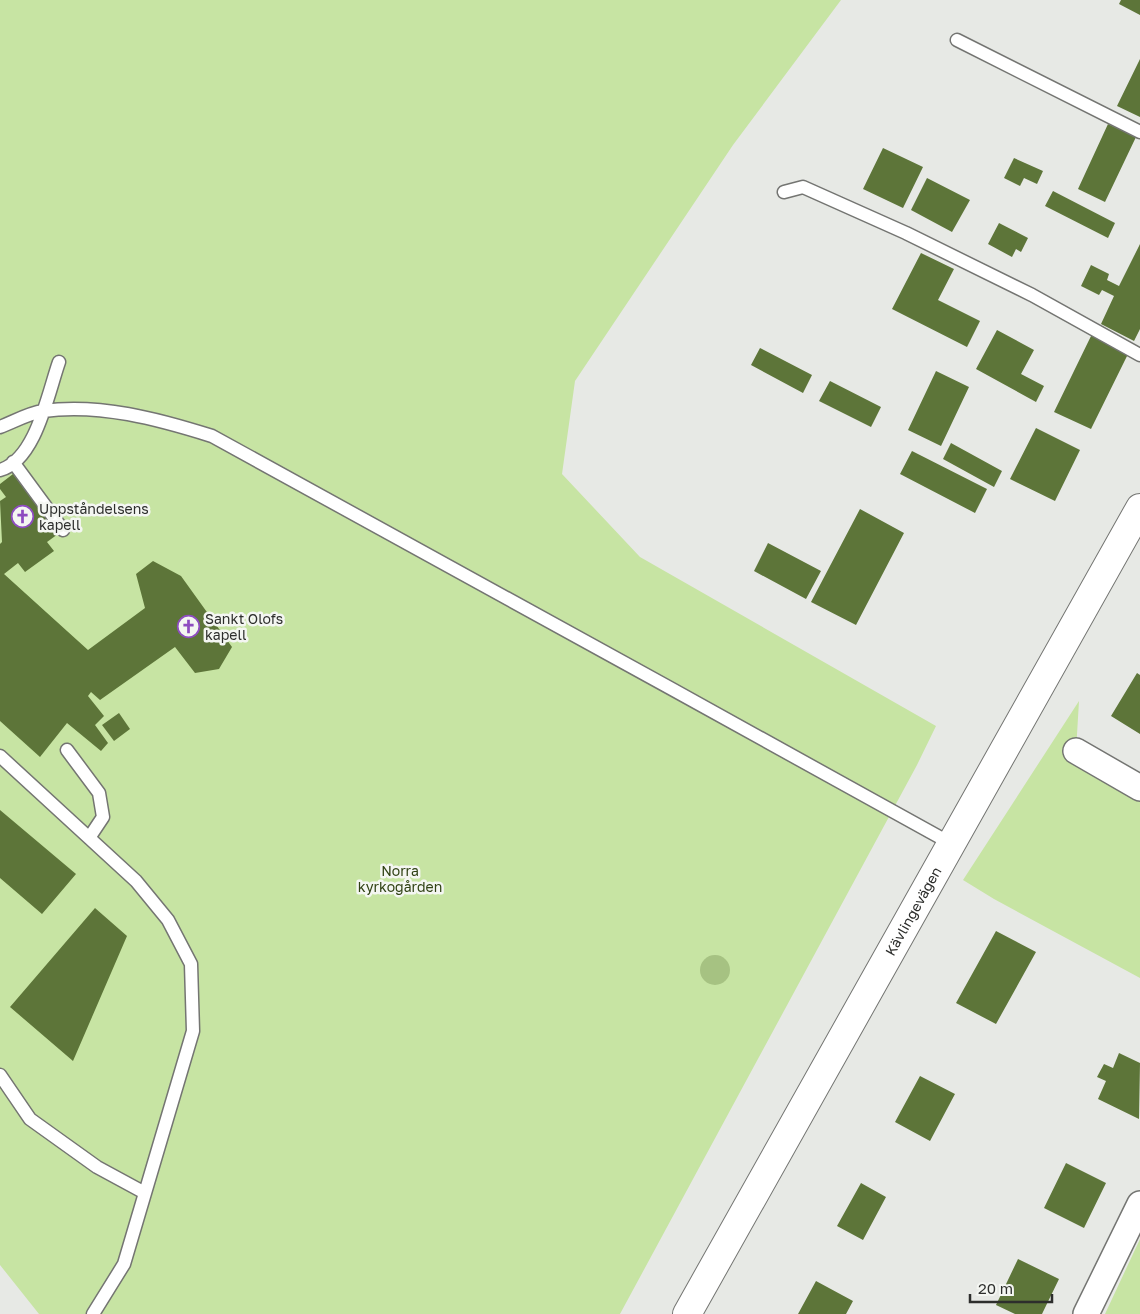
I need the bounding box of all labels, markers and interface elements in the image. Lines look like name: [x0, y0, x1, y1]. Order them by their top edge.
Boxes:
place label: Uppståndelsens kapell: [39, 500, 149, 533]
church icon: Uppståndelsens kapell: [11, 505, 35, 529]
place label: Sankt Olofs kapell: [205, 610, 283, 643]
church icon: Sankt Olofs kapell: [177, 615, 201, 639]
park label: Norra kyrkogården: [358, 862, 442, 895]
street label: Kävlingevägen: [881, 864, 945, 958]
scale bar: [970, 1272, 1052, 1304]
text: 20 m: [978, 1279, 1013, 1297]

